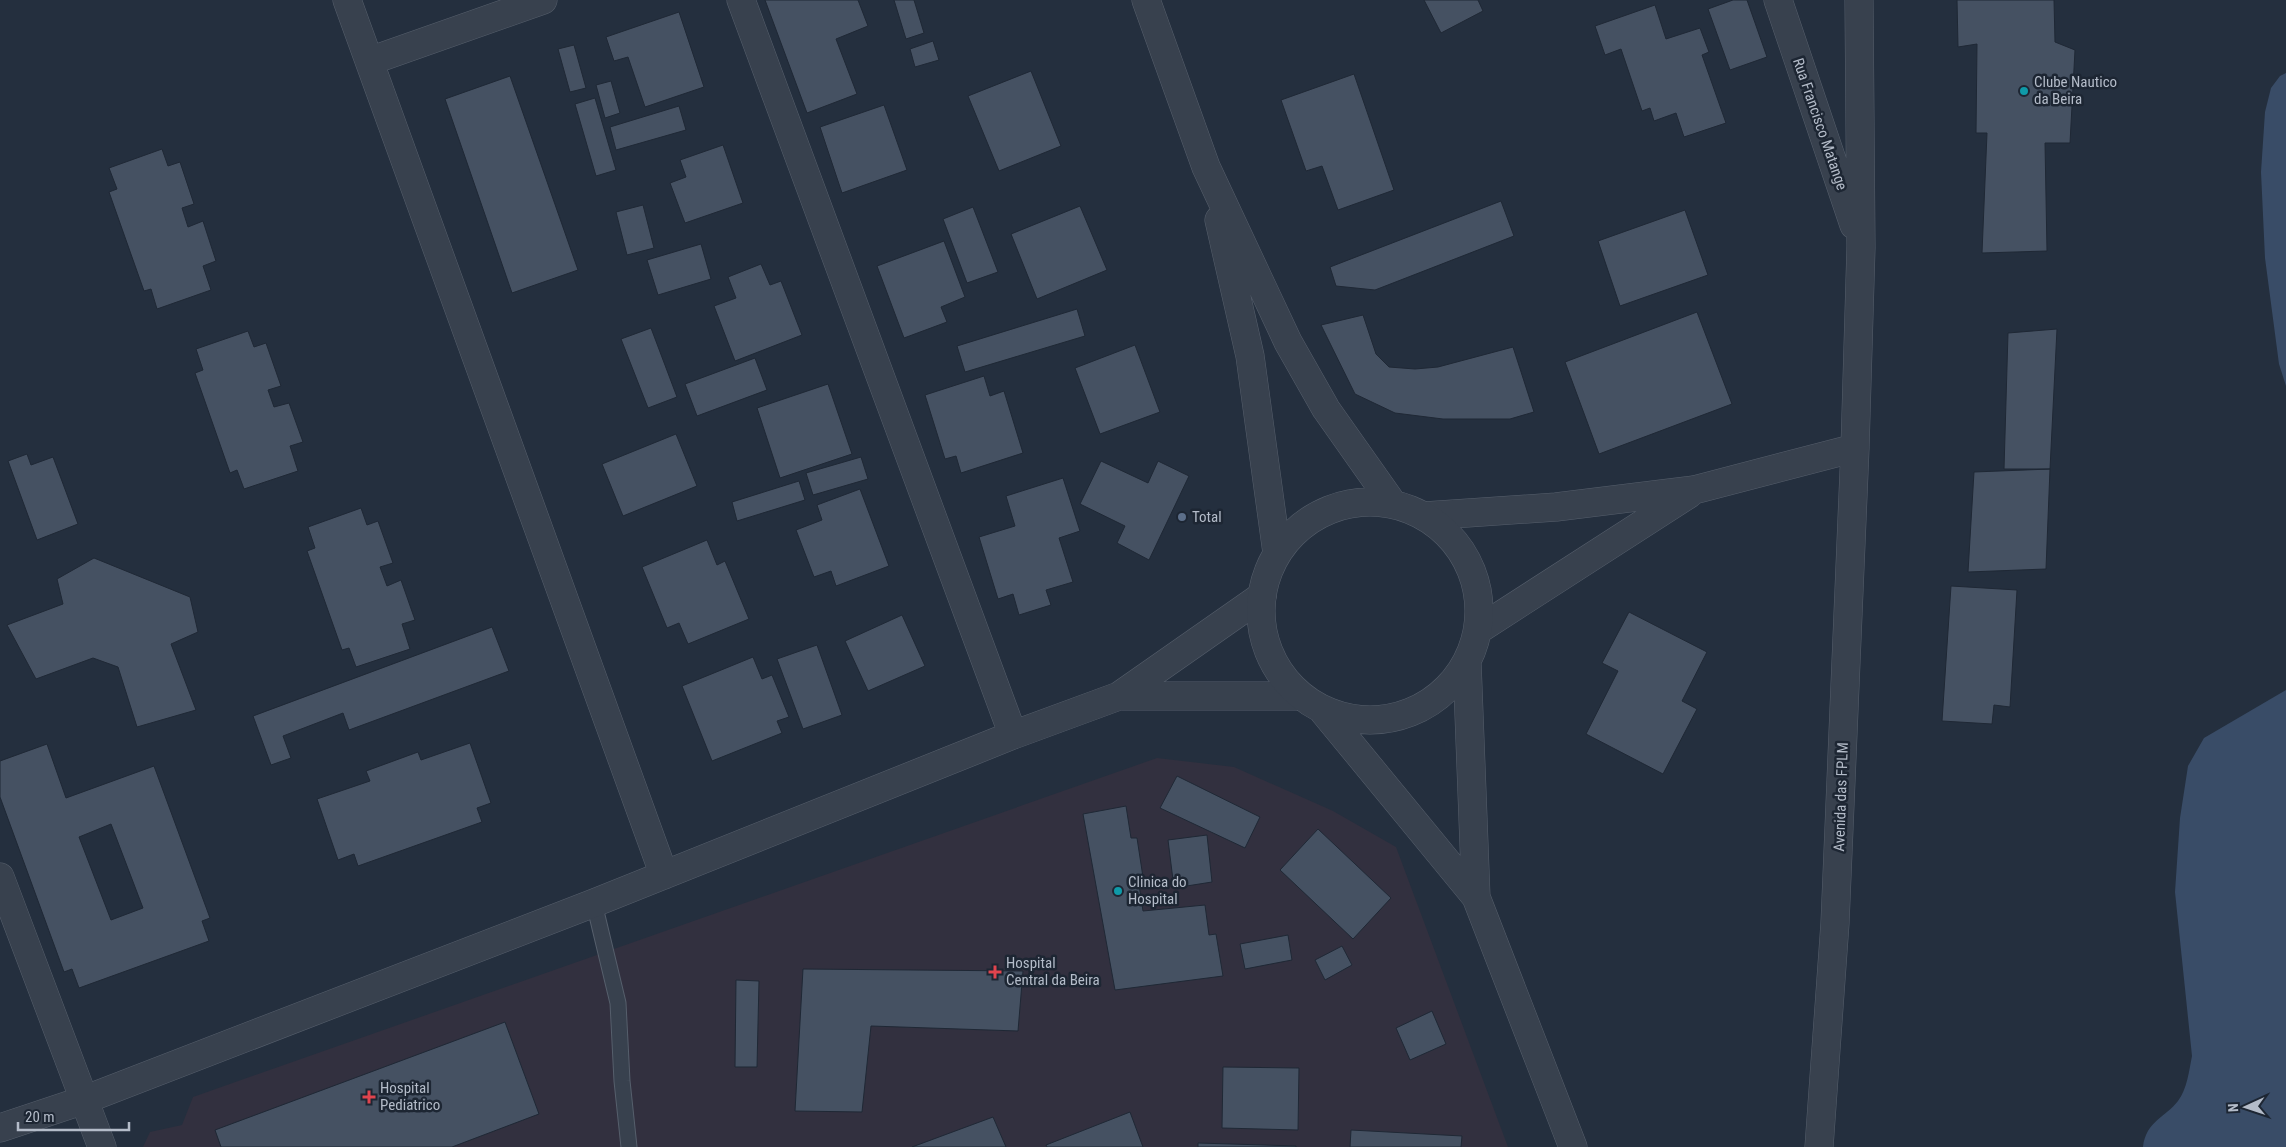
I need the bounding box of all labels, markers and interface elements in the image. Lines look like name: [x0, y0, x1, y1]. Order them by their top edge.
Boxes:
street label: Rua Francisco Matange: [1789, 56, 1851, 192]
place label: Clube Nautico da Beira: [2034, 73, 2117, 108]
marker: Clube Nautico da Beira: [2018, 85, 2030, 97]
place label: Total: [1192, 508, 1222, 526]
marker: Total: [1176, 511, 1188, 523]
street label: Avenida das FPLM: [1830, 742, 1852, 852]
place label: Clinica do Hospital: [1128, 873, 1187, 908]
marker: Clinica do Hospital: [1112, 885, 1124, 897]
place label: Hospital Central da Beira: [1006, 954, 1100, 989]
marker: Hospital Central da Beira: [988, 965, 1002, 979]
place label: Hospital Pediatrico: [380, 1079, 440, 1114]
north arrow: [2221, 1082, 2271, 1132]
marker: Hospital Pediatrico: [362, 1090, 376, 1104]
scale bar: [18, 1100, 129, 1132]
text: N: [2225, 1103, 2241, 1112]
text: 20 m: [25, 1108, 55, 1126]

